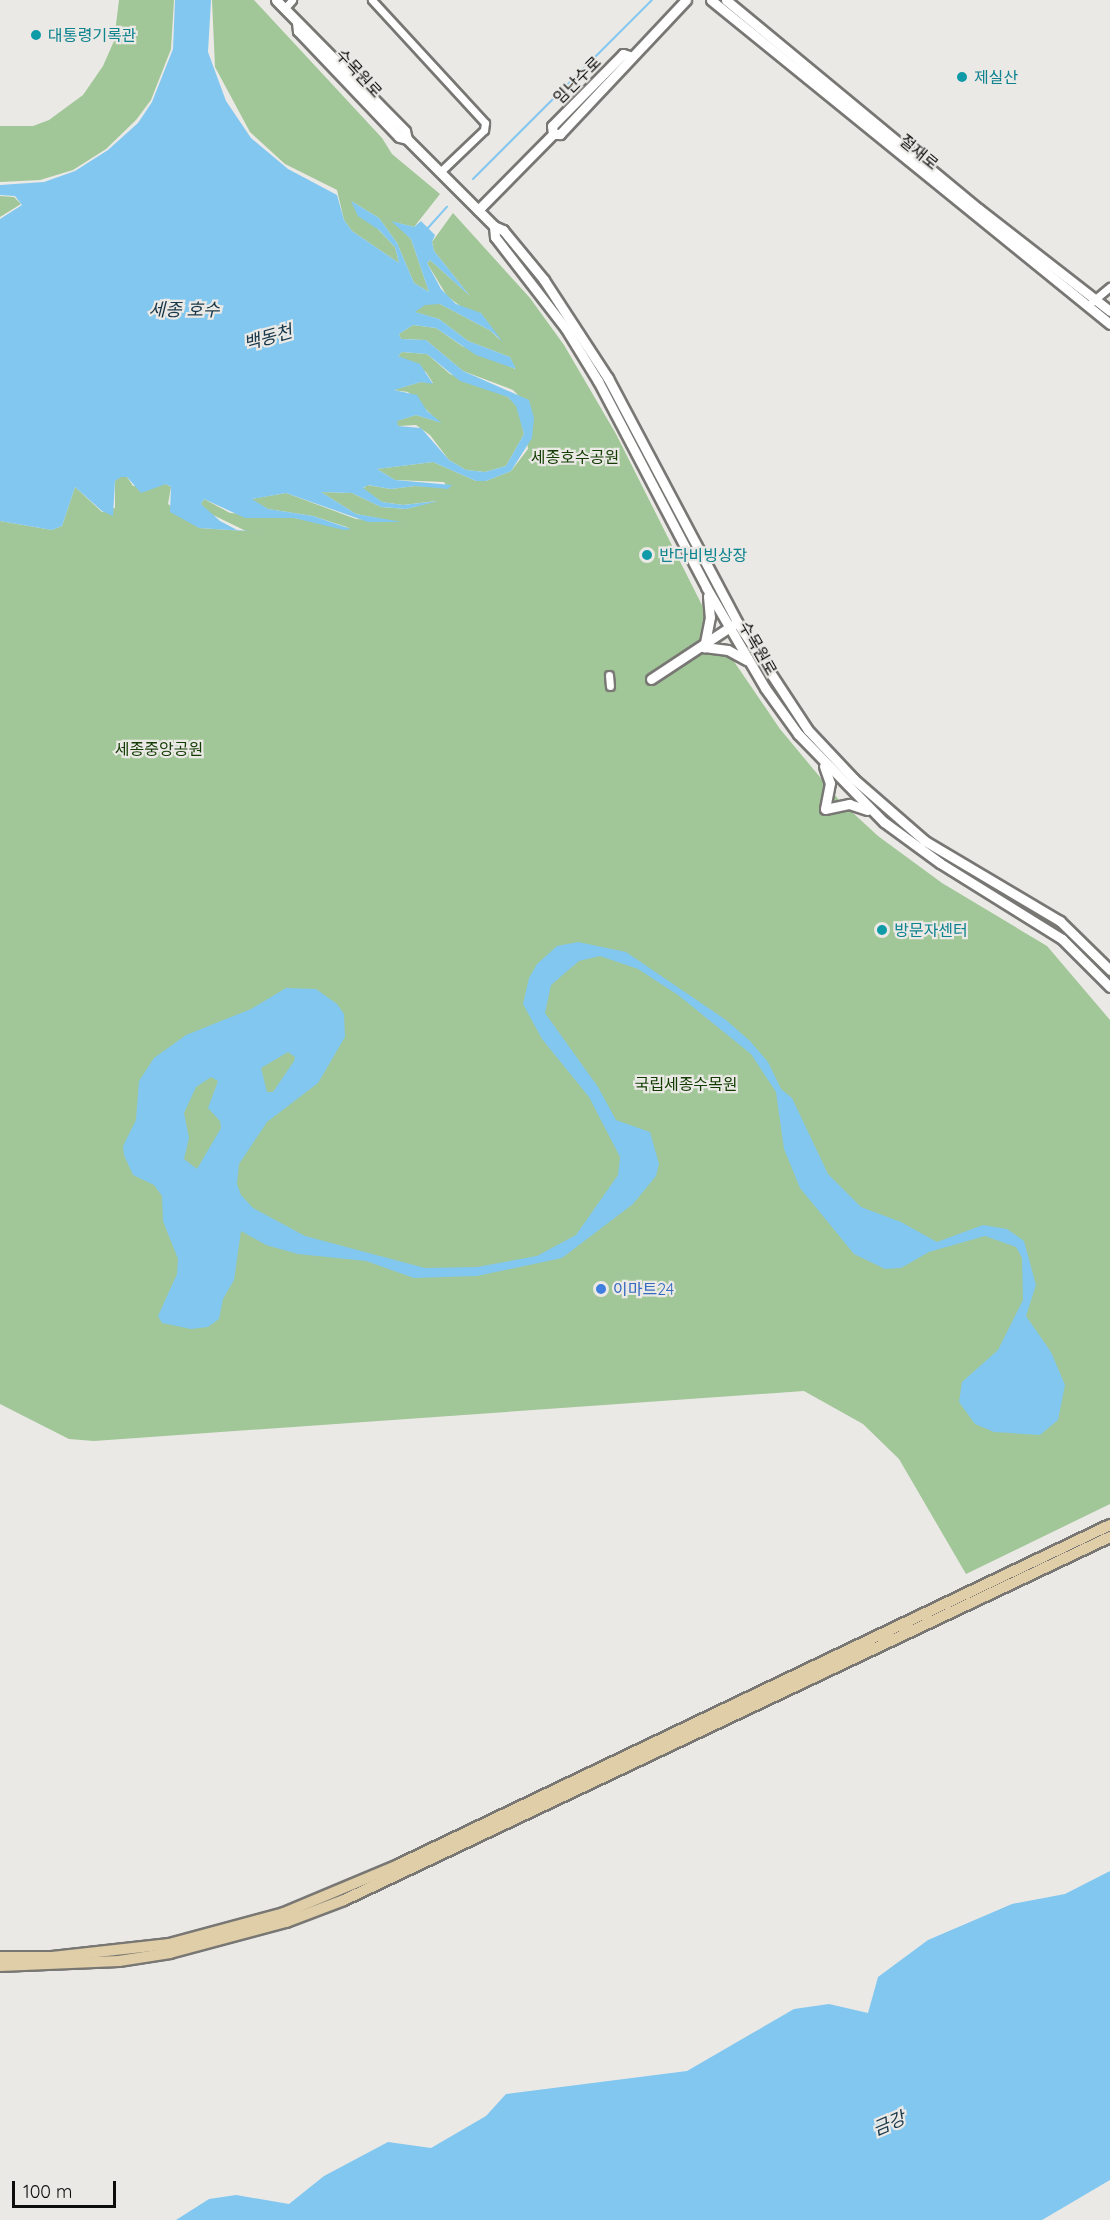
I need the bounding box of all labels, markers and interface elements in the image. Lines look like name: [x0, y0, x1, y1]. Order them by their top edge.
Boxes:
place label: 대통령기록관: [48, 25, 136, 45]
marker: 대통령기록관: [29, 28, 43, 42]
street label: 수목원로: [332, 45, 386, 101]
street label: 임난수로: [549, 52, 605, 108]
place label: 제실산: [974, 67, 1018, 87]
marker: 제실산: [955, 70, 969, 84]
street label: 절재로: [896, 131, 942, 173]
water label: 세종 호수: [148, 299, 220, 321]
water label: 백동천: [241, 321, 295, 355]
park label: 세종호수공원: [531, 447, 619, 467]
place label: 반다비빙상장: [659, 545, 747, 565]
marker: 반다비빙상장: [640, 548, 654, 562]
street label: 수목원로: [735, 618, 781, 678]
park label: 세종중앙공원: [115, 739, 203, 759]
place label: 방문자센터: [894, 920, 968, 940]
marker: 방문자센터: [875, 923, 889, 937]
park label: 국립세종수목원: [634, 1074, 738, 1094]
place label: 이마트24: [613, 1279, 674, 1299]
marker: 이마트24: [594, 1282, 608, 1296]
water label: 금강: [870, 2108, 908, 2140]
scale bar: [15, 2169, 118, 2207]
text: 100 m: [23, 2180, 72, 2203]

